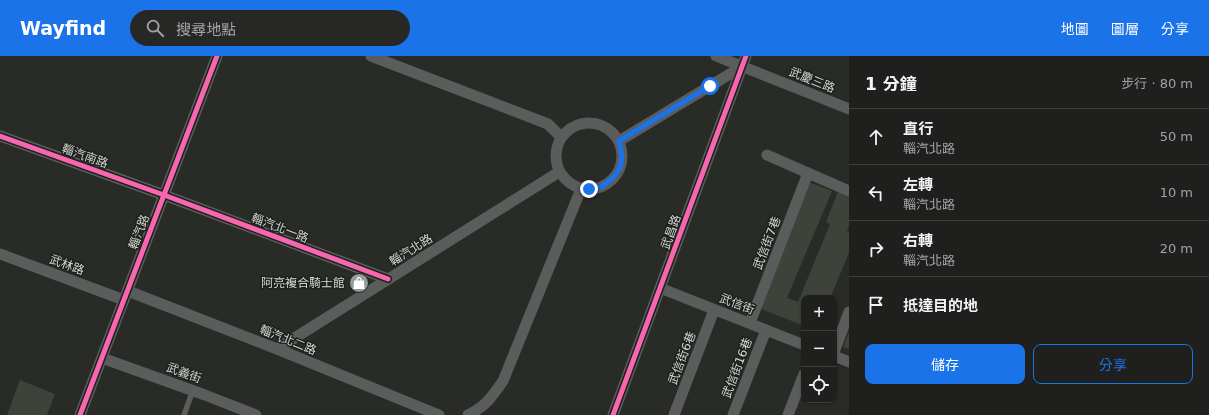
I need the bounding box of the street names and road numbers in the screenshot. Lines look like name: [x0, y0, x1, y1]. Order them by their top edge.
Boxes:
street label: 武慶三路: [787, 65, 837, 95]
street label: 輜汽南路: [60, 141, 110, 171]
street label: 輜汽北一路: [249, 211, 311, 245]
street label: 輜汽路: [126, 213, 152, 251]
street label: 武昌路: [658, 213, 684, 251]
street label: 武信街7巷: [750, 215, 784, 271]
street label: 輜汽北路: [387, 231, 435, 269]
street label: 武林路: [48, 252, 86, 278]
street label: 武信街: [718, 291, 756, 317]
street label: 輜汽北二路: [258, 322, 318, 358]
street label: 武信街6巷: [665, 330, 699, 386]
street label: 武信街16巷: [719, 336, 755, 400]
street label: 武義街: [165, 360, 203, 386]

